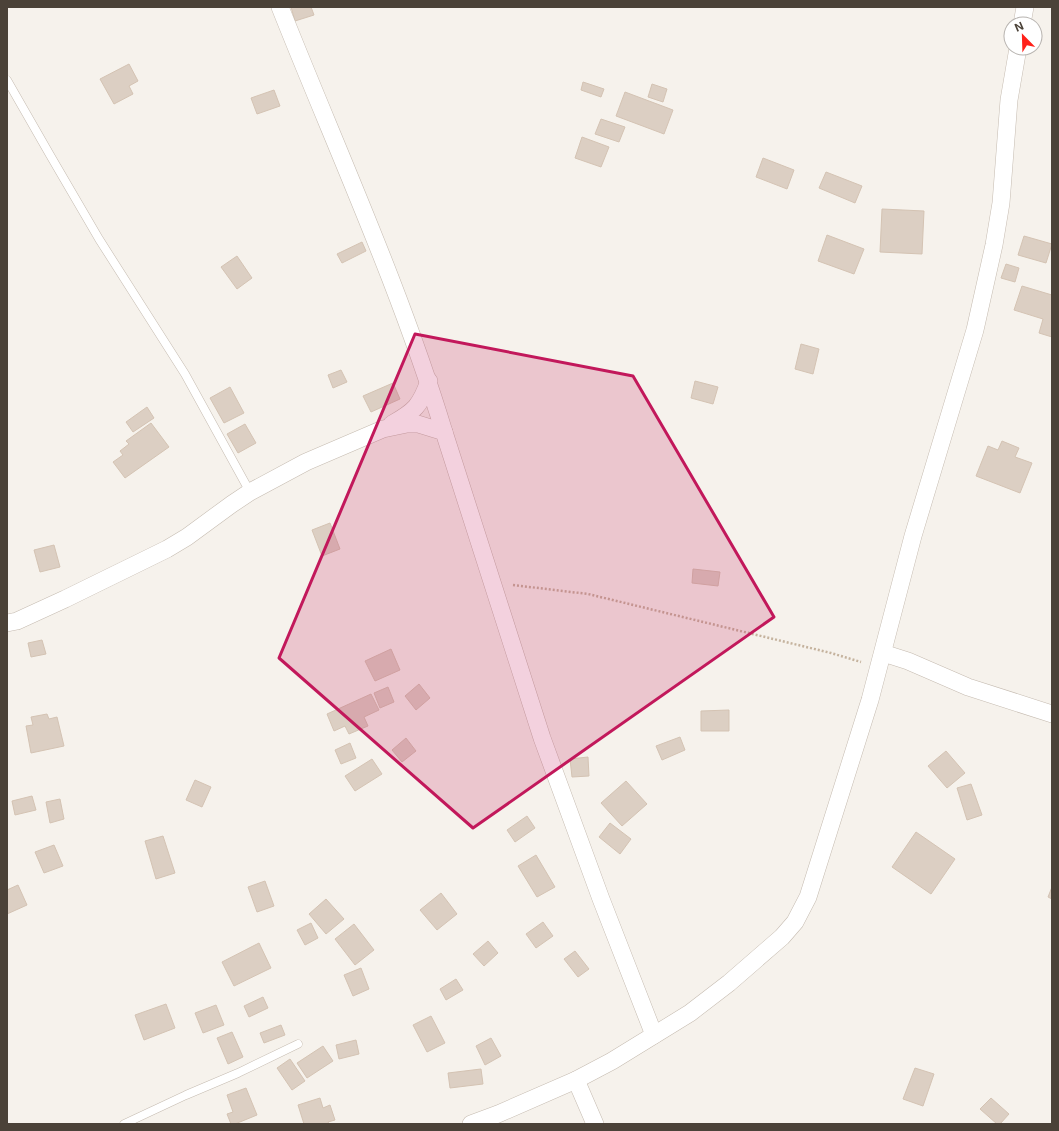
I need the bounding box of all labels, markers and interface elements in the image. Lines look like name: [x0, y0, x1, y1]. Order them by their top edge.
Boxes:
north arrow: [1003, 16, 1043, 56]
text: N: [1012, 19, 1026, 35]

